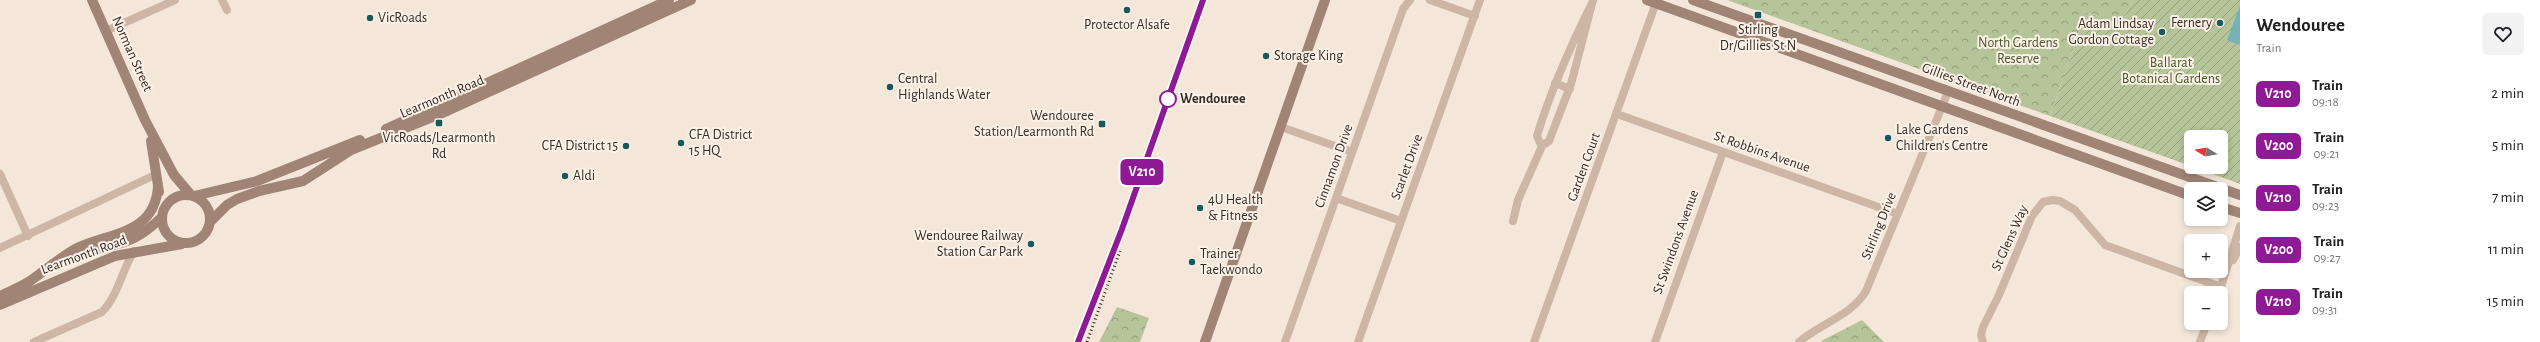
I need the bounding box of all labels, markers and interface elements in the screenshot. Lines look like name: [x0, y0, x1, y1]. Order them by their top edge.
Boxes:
marker: Protector Alsafe: [1122, 5, 1132, 15]
marker: Stirling Dr/Gillies St N: [1753, 10, 1763, 20]
place label: VicRoads: [378, 11, 427, 25]
marker: VicRoads: [365, 13, 375, 23]
button: heart: [2482, 13, 2524, 55]
street label: Norman Street: [109, 14, 155, 94]
place label: Fernery: [2171, 16, 2212, 30]
text: Wendouree: [2256, 16, 2345, 35]
place label: Adam Lindsay Gordon Cottage: [2069, 17, 2154, 47]
place label: Protector Alsafe: [1084, 18, 1170, 32]
marker: Fernery: [2215, 18, 2225, 28]
place label: Stirling Dr/Gillies St N: [1720, 23, 1796, 53]
marker: Adam Lindsay Gordon Cottage: [2157, 27, 2167, 37]
park label: North Gardens Reserve: [1978, 36, 2058, 66]
text: Train: [2256, 42, 2281, 55]
place label: Storage King: [1274, 49, 1343, 63]
marker: Storage King: [1261, 51, 1271, 61]
park label: Ballarat Botanical Gardens: [2122, 56, 2220, 86]
street label: Gillies Street North: [1920, 61, 2022, 109]
place label: Central Highlands Water: [898, 72, 991, 102]
street label: Learmonth Road: [398, 73, 486, 121]
text: Train: [2312, 78, 2343, 93]
marker: Central Highlands Water: [885, 82, 895, 92]
text: 2 min: [2491, 86, 2524, 101]
text: V210: [2264, 87, 2292, 101]
marker: Wendouree: [1159, 90, 1177, 108]
place label: Wendouree: [1180, 92, 1246, 106]
text: 09:18: [2312, 96, 2339, 109]
place label: Wendouree Station/Learmonth Rd: [974, 109, 1094, 139]
marker: VicRoads/Learmonth Rd: [434, 118, 444, 128]
marker: Wendouree Station/Learmonth Rd: [1097, 119, 1107, 129]
street label: Cinnamon Drive: [1312, 122, 1356, 210]
place label: Lake Gardens Children's Centre: [1896, 123, 1988, 153]
place label: CFA District 15 HQ: [689, 128, 753, 158]
street label: St Robbins Avenue: [1712, 129, 1812, 175]
street label: Garden Court: [1565, 130, 1603, 203]
north arrow: [2184, 130, 2228, 174]
map controls: [2184, 130, 2228, 330]
text: Train: [2313, 130, 2344, 145]
place label: VicRoads/Learmonth Rd: [382, 131, 496, 161]
street label: Scarlet Drive: [1389, 133, 1425, 201]
marker: Lake Gardens Children's Centre: [1883, 133, 1893, 143]
marker: CFA District 15 HQ: [676, 138, 686, 148]
text: 5 min: [2492, 138, 2524, 153]
place label: CFA District 15: [542, 139, 618, 153]
text: V200: [2264, 139, 2293, 153]
marker: CFA District 15: [621, 141, 631, 151]
text: 09:21: [2313, 148, 2340, 161]
line badge: V210: [1114, 159, 1170, 185]
text: V210: [1128, 165, 1156, 179]
place label: Aldi: [573, 169, 595, 183]
marker: Aldi: [560, 171, 570, 181]
button: layers: [2184, 182, 2228, 226]
text: Train: [2312, 182, 2343, 197]
street label: St Swindons Avenue: [1651, 188, 1701, 296]
street label: Stirling Drive: [1859, 190, 1899, 262]
text: 7 min: [2492, 190, 2524, 205]
text: V210: [2264, 191, 2292, 205]
place label: 4U Health & Fitness: [1208, 193, 1263, 223]
text: 09:23: [2312, 200, 2339, 213]
marker: 4U Health & Fitness: [1195, 203, 1205, 213]
street label: St Glens Way: [1989, 203, 2031, 273]
place label: Wendouree Railway Station Car Park: [914, 229, 1024, 259]
street label: Learmonth Road: [39, 233, 129, 277]
button: +: [2184, 234, 2228, 278]
text: Train: [2313, 234, 2344, 249]
marker: Wendouree Railway Station Car Park: [1026, 239, 1036, 249]
text: 11 min: [2488, 242, 2524, 257]
text: V200: [2264, 243, 2293, 257]
place label: Trainer Taekwondo: [1200, 247, 1263, 277]
text: 09:27: [2313, 252, 2341, 265]
marker: Trainer Taekwondo: [1187, 257, 1197, 267]
button: −: [2184, 286, 2228, 330]
text: Train: [2312, 286, 2343, 301]
text: 15 min: [2487, 294, 2524, 309]
text: V210: [2264, 295, 2292, 309]
text: 09:31: [2312, 304, 2338, 317]

